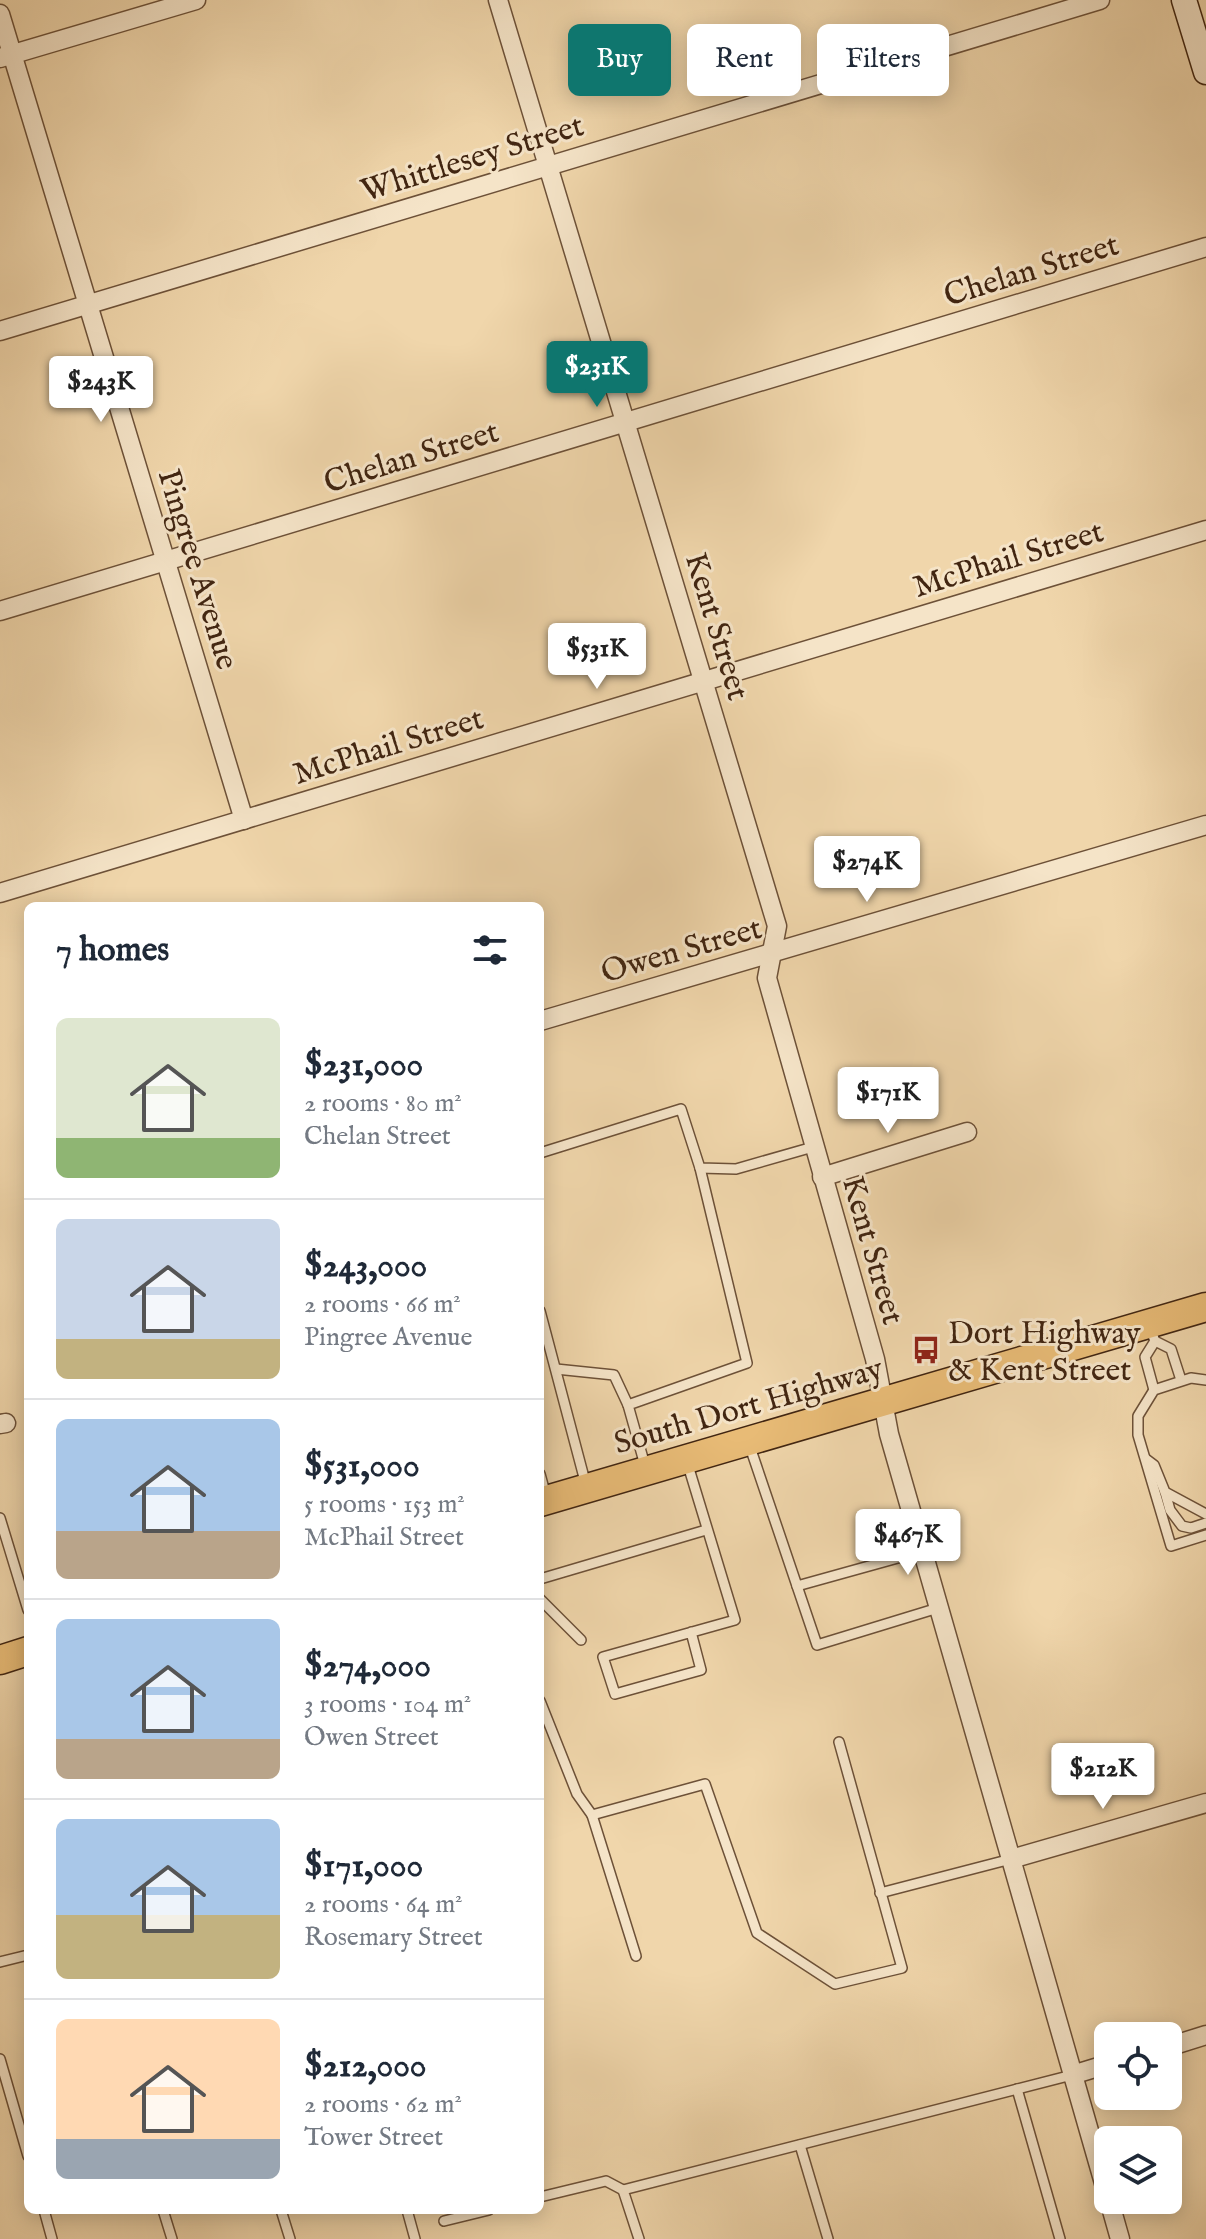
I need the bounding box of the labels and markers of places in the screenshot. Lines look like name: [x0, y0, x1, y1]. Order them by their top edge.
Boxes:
pin: $231K: [541, 341, 653, 409]
pin: $243K: [45, 356, 157, 424]
pin: $531K: [541, 623, 653, 691]
pin: $274K: [811, 836, 923, 904]
pin: $171K: [832, 1067, 944, 1135]
place label: Dort Highway & Kent Street: [948, 1314, 1141, 1392]
bus stop icon: Dort Highway & Kent Street: [911, 1335, 941, 1365]
pin: $467K: [852, 1509, 964, 1577]
pin: $212K: [1047, 1743, 1159, 1811]

